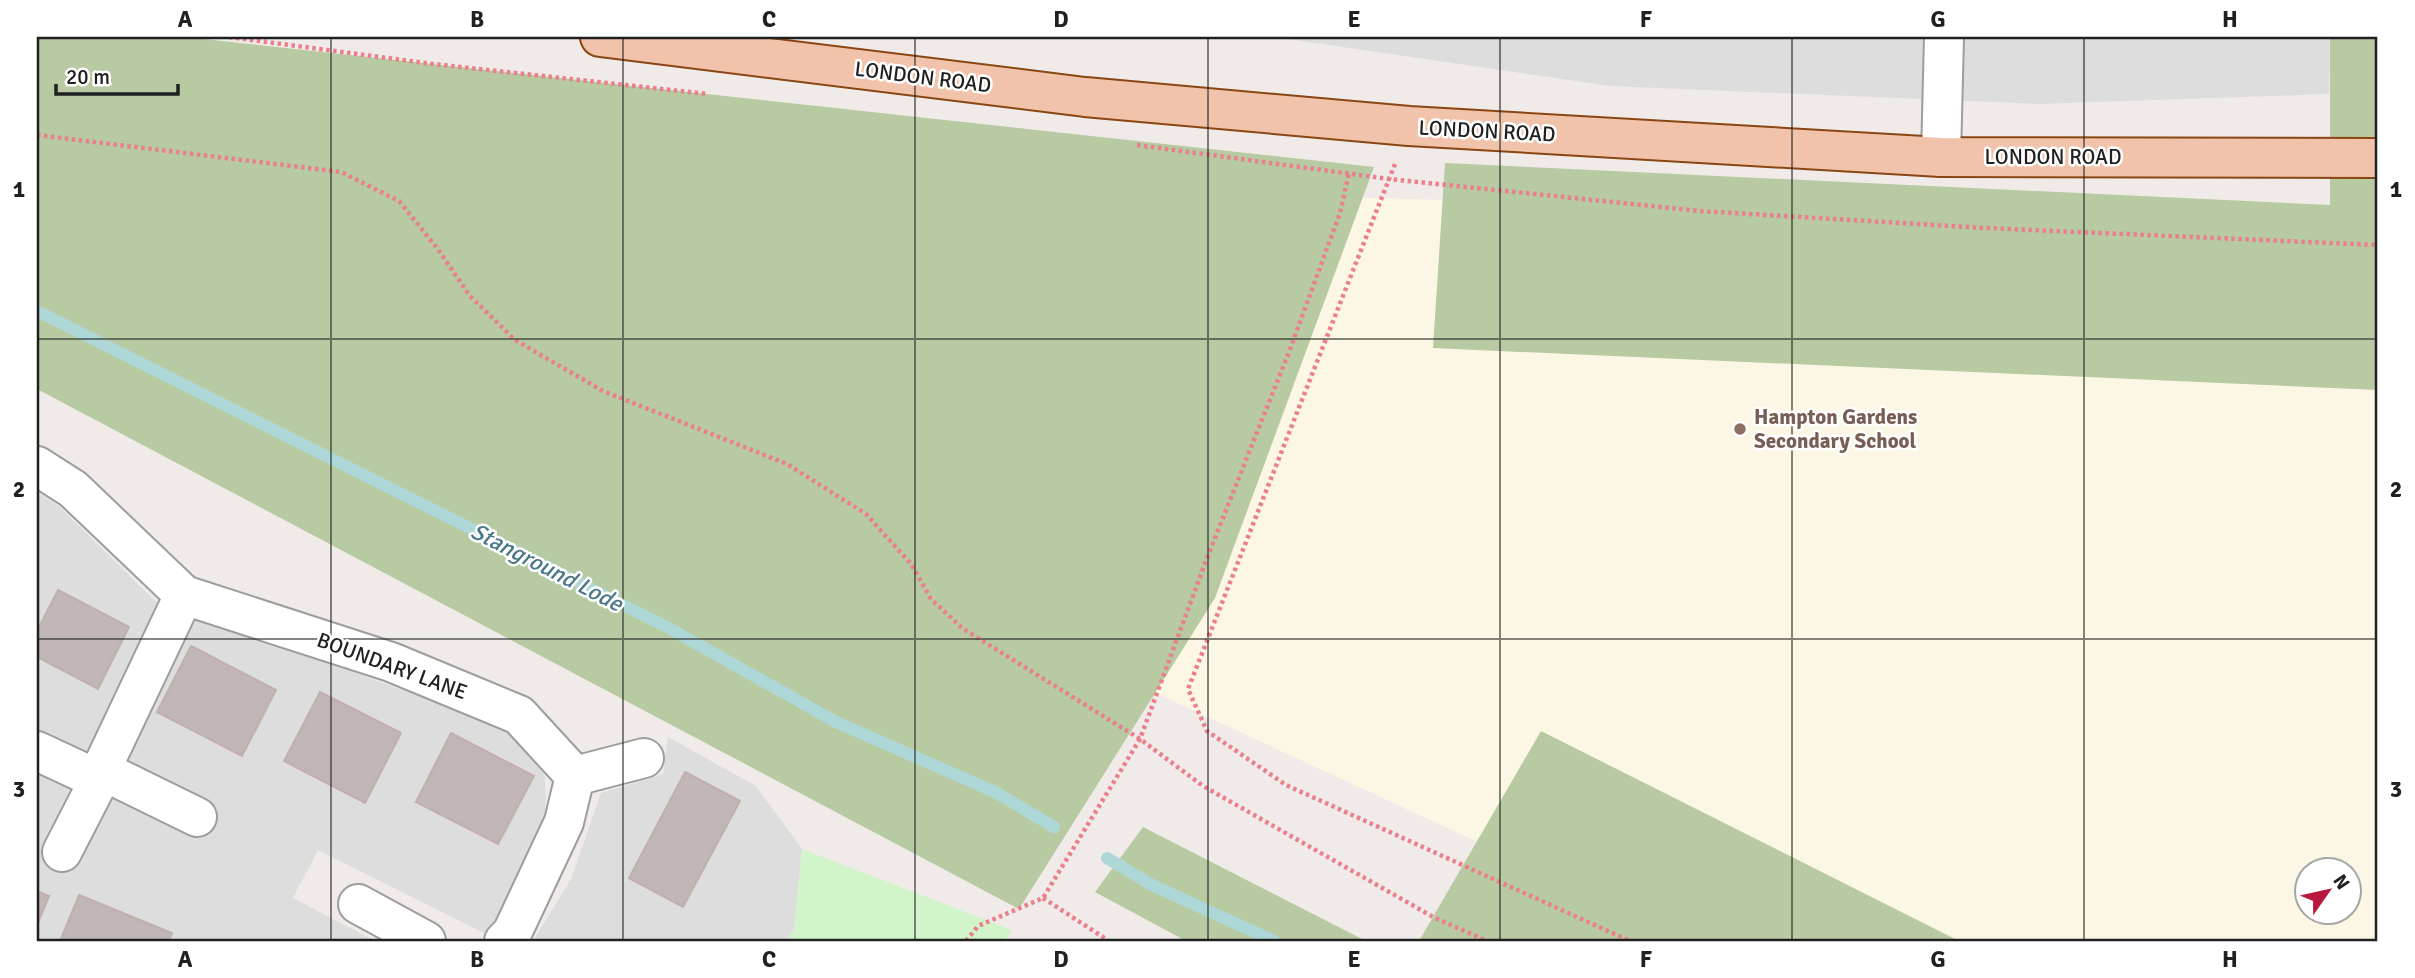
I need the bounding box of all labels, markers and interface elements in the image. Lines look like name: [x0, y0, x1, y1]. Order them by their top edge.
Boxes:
text: A: [178, 5, 193, 34]
text: B: [470, 5, 484, 34]
text: C: [762, 5, 776, 34]
text: D: [1053, 5, 1069, 34]
text: E: [1347, 5, 1361, 34]
text: F: [1640, 5, 1652, 34]
text: G: [1930, 5, 1946, 34]
text: H: [2222, 5, 2238, 34]
scale bar: [56, 52, 178, 96]
street label: LONDON ROAD: [853, 56, 993, 98]
text: 20 m: [66, 64, 110, 90]
street label: LONDON ROAD: [1418, 114, 1556, 148]
street label: LONDON ROAD: [1984, 144, 2122, 170]
text: 1: [13, 175, 25, 204]
text: 1: [2390, 175, 2402, 204]
place label: Hampton Gardens Secondary School: [1754, 404, 1917, 454]
marker: Hampton Gardens Secondary School: [1732, 421, 1748, 437]
text: 2: [13, 475, 25, 504]
text: 2: [2390, 475, 2402, 504]
water label: Stanground Lode: [466, 517, 629, 619]
street label: BOUNDARY LANE: [313, 627, 471, 705]
text: 3: [13, 775, 25, 804]
text: 3: [2390, 775, 2402, 804]
north arrow: [2292, 856, 2362, 926]
text: N: [2328, 870, 2355, 894]
text: A: [178, 945, 193, 974]
text: B: [470, 945, 484, 974]
text: C: [762, 945, 776, 974]
text: D: [1053, 945, 1069, 974]
text: E: [1347, 945, 1361, 974]
text: F: [1640, 945, 1652, 974]
text: G: [1930, 945, 1946, 974]
text: H: [2222, 945, 2238, 974]

